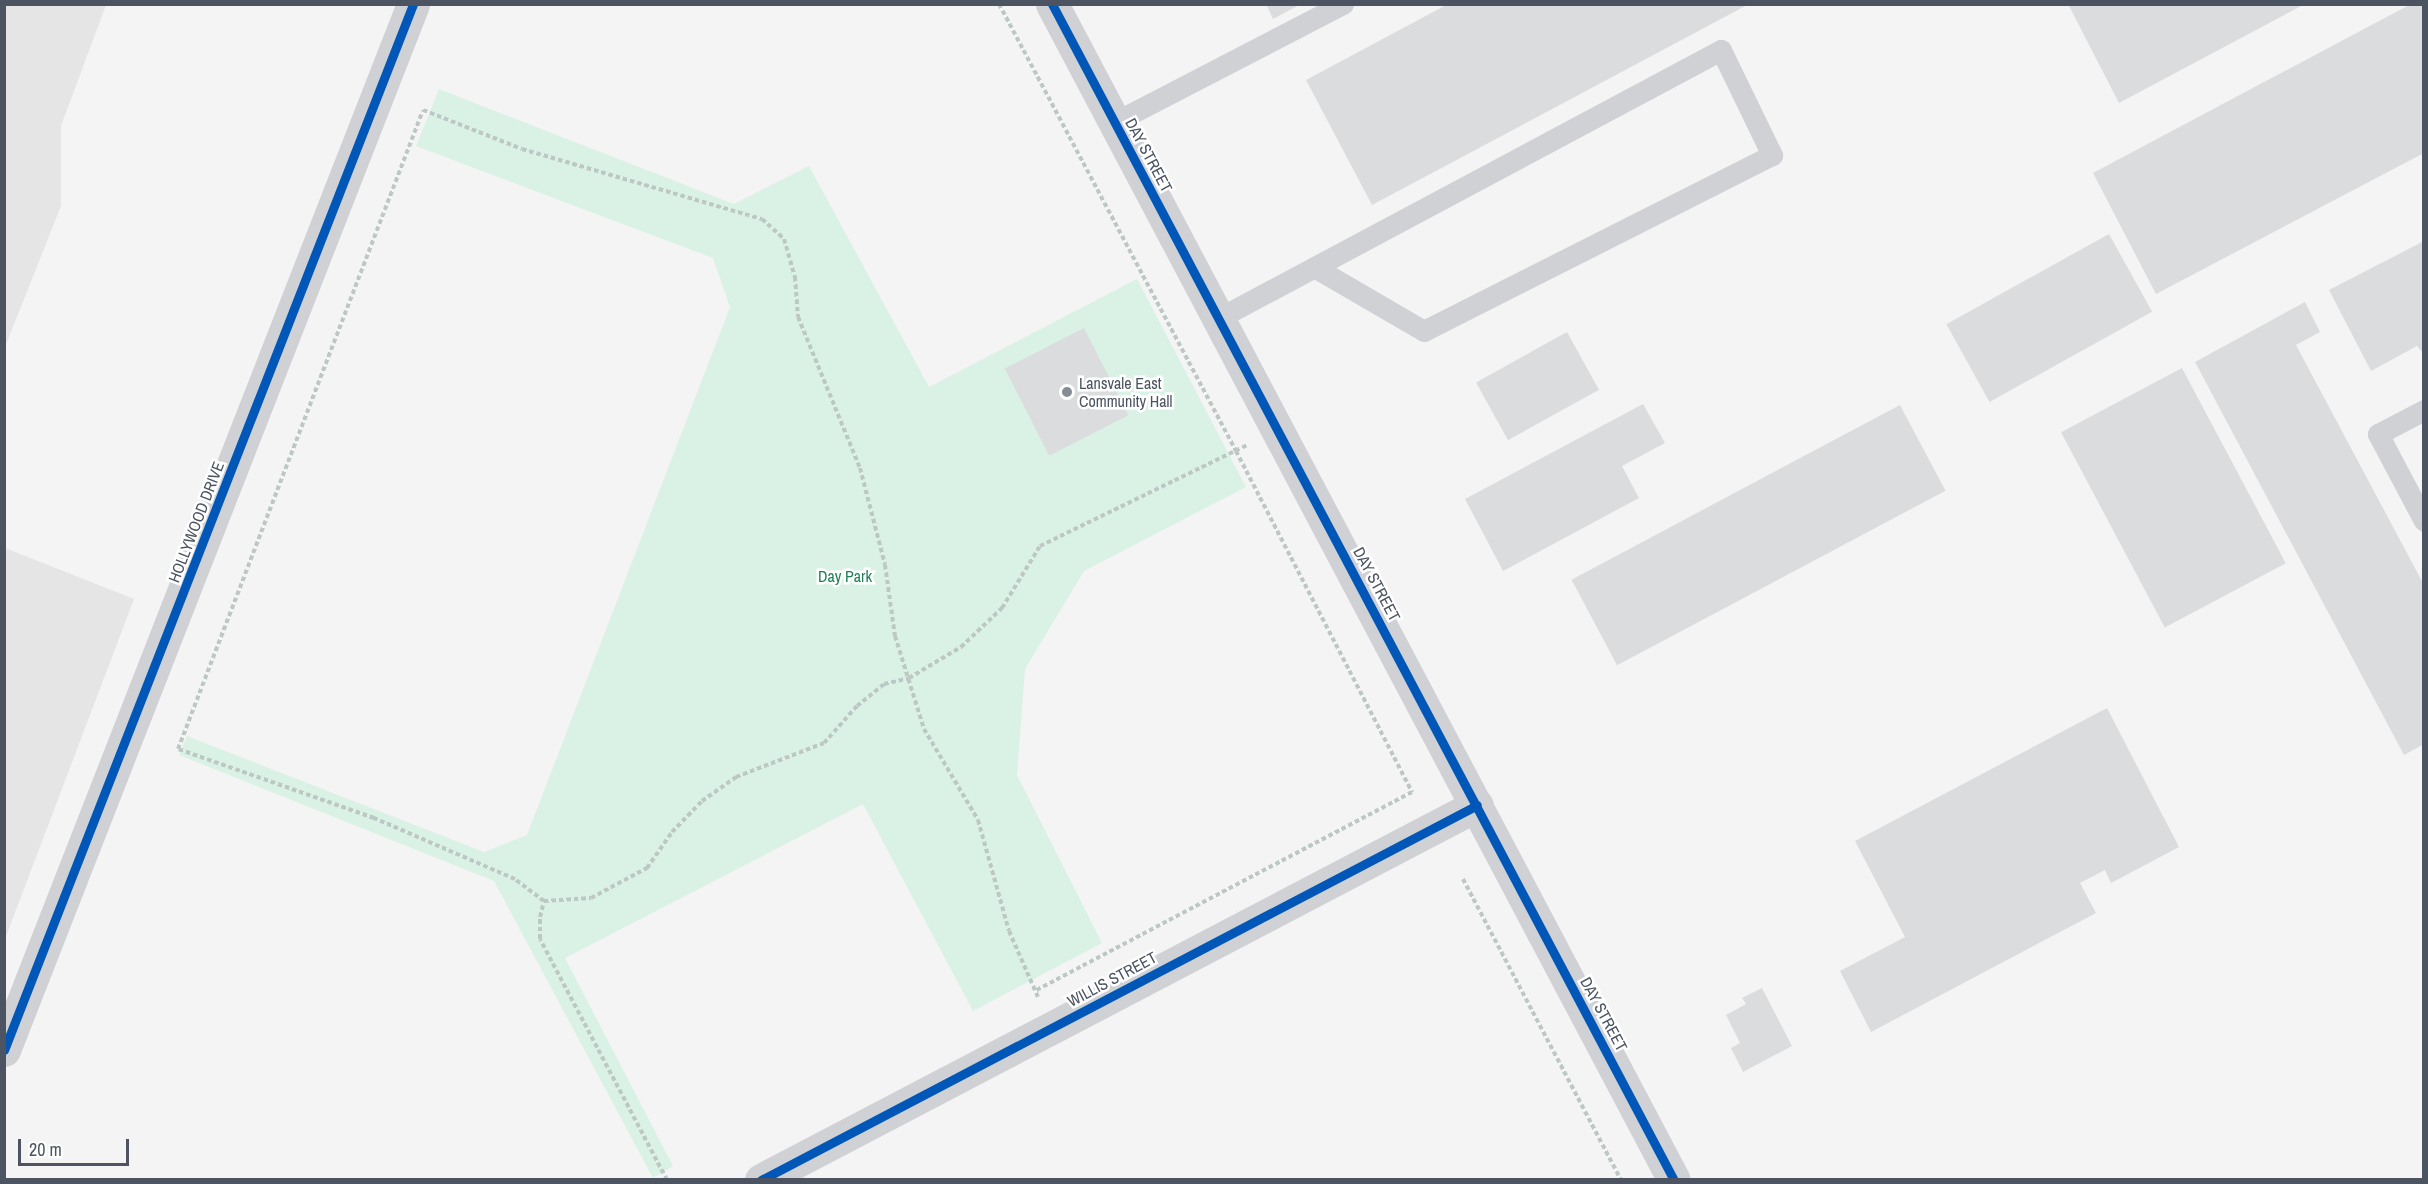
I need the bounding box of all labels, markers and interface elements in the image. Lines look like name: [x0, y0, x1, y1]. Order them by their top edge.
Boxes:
street label: DAY STREET: [1121, 115, 1177, 195]
place label: Lansvale East Community Hall: [1079, 373, 1172, 411]
marker: Lansvale East Community Hall: [1060, 385, 1074, 399]
street label: HOLLYWOOD DRIVE: [164, 459, 228, 585]
street label: DAY STREET: [1349, 544, 1405, 624]
park label: Day Park: [818, 566, 872, 586]
street label: WILLIS STREET: [1064, 947, 1160, 1011]
street label: DAY STREET: [1576, 974, 1632, 1054]
scale bar: [21, 1127, 132, 1165]
text: 20 m: [29, 1137, 62, 1162]

